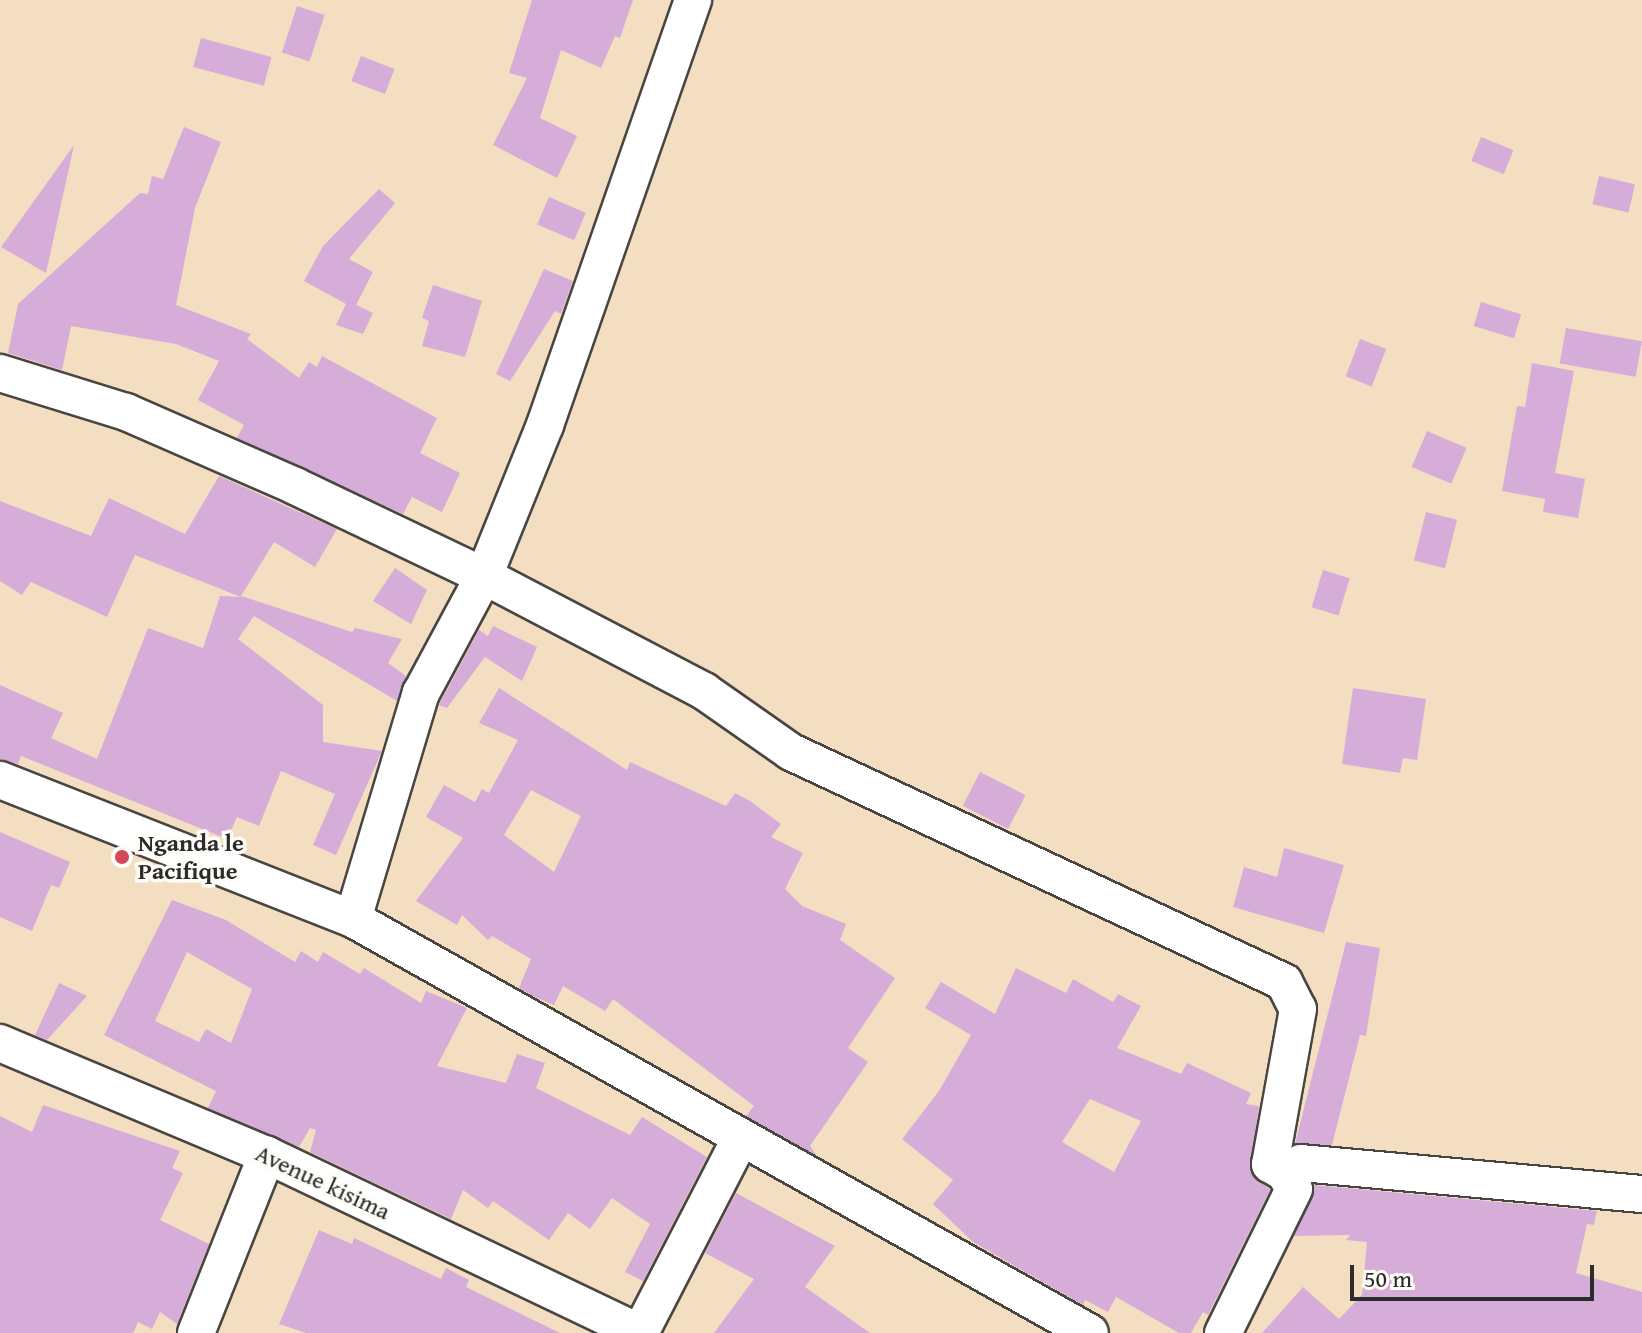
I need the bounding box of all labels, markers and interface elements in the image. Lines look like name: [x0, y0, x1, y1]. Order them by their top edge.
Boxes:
place label: Nganda le Pacifique: [138, 829, 244, 885]
marker: Nganda le Pacifique: [113, 848, 131, 866]
street label: Avenue kisima: [251, 1138, 395, 1226]
scale bar: [1354, 1249, 1598, 1299]
text: 50 m: [1364, 1261, 1412, 1296]

